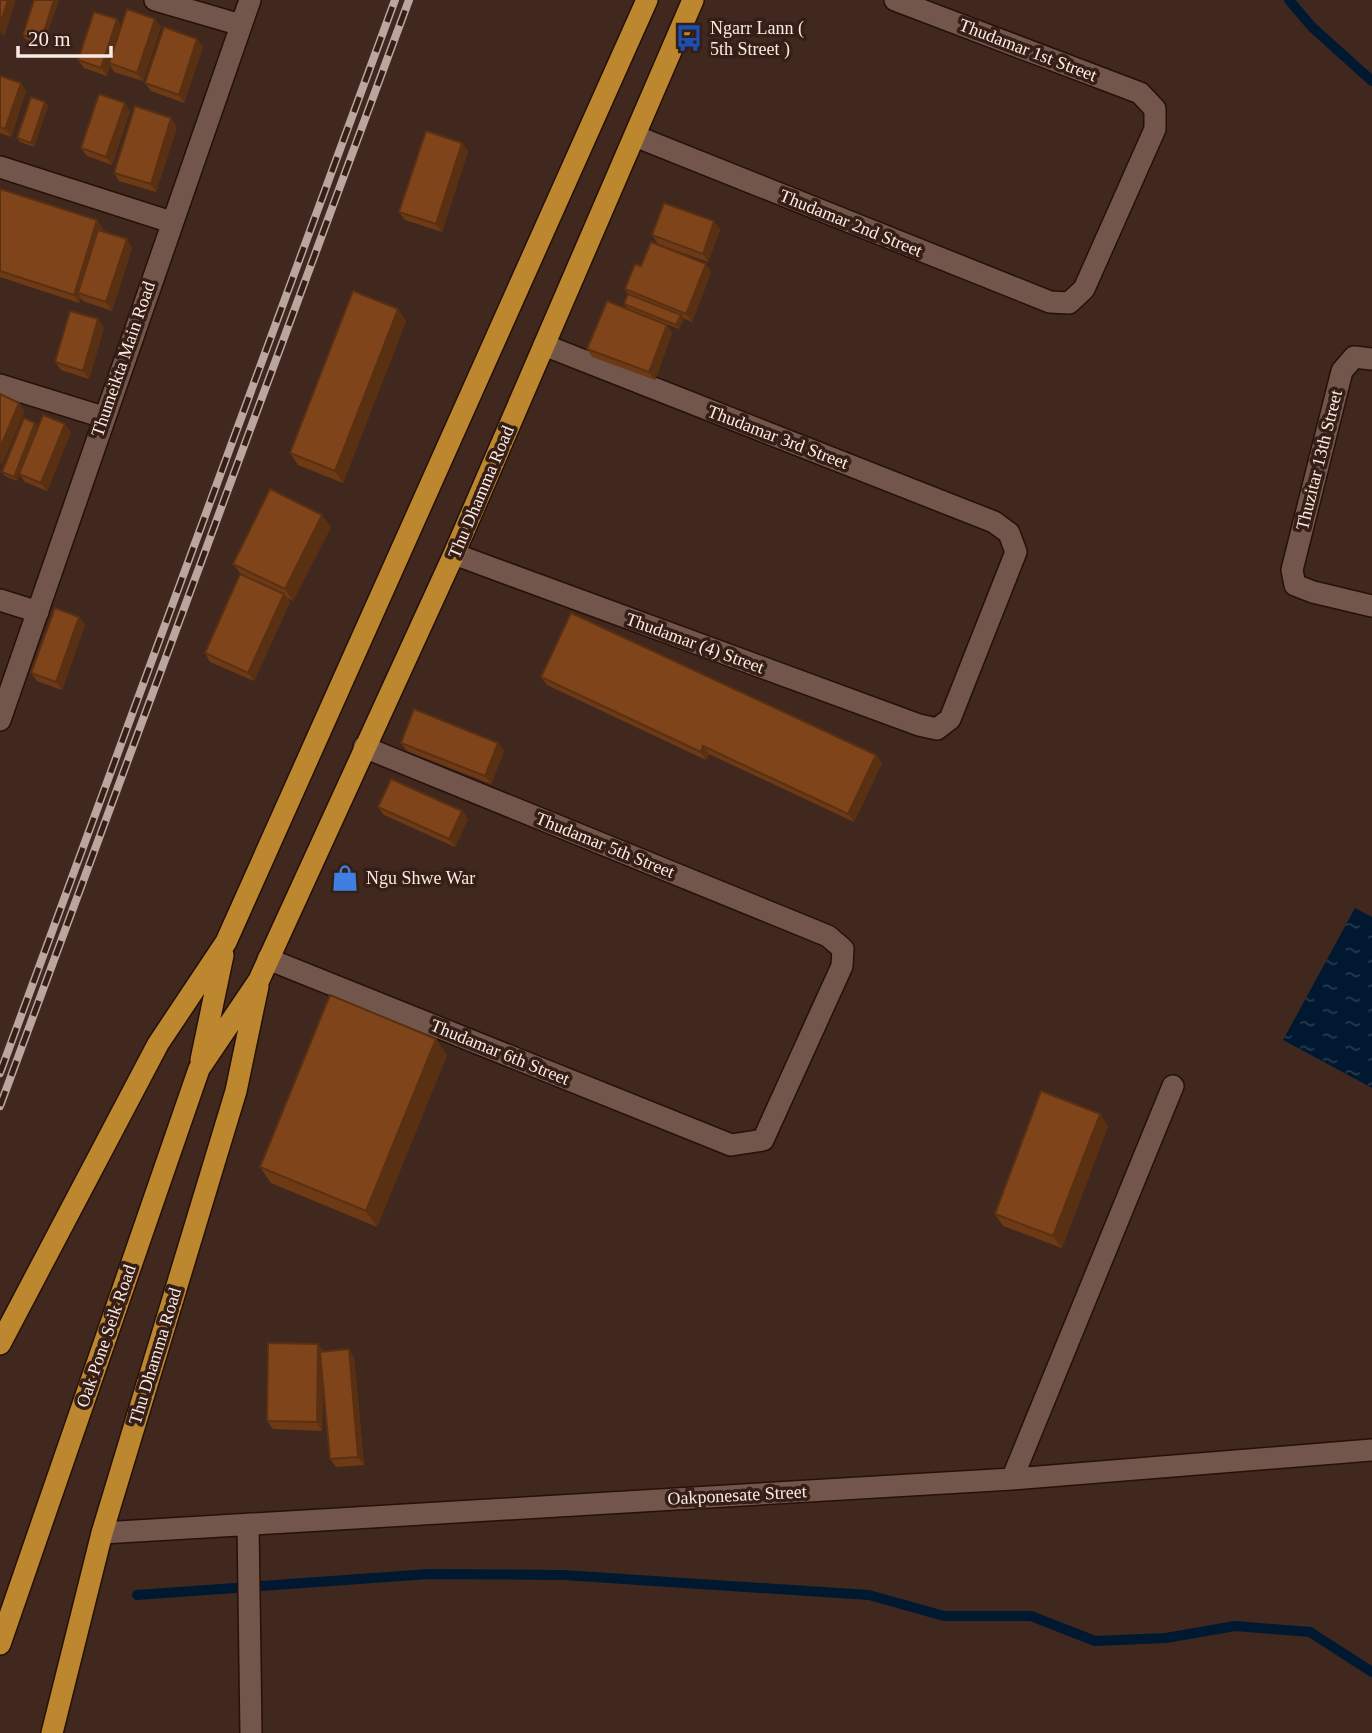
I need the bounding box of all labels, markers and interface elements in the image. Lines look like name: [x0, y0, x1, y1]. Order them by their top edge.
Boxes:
scale bar: [18, 14, 110, 58]
street label: Thudamar 1st Street: [956, 15, 1100, 85]
place label: Ngarr Lann ( 5th Street ): [710, 18, 804, 60]
bus stop icon: Ngarr Lann ( 5th Street ): [674, 23, 704, 53]
text: 20 m: [28, 27, 71, 51]
street label: Thudamar 2nd Street: [777, 185, 925, 261]
street label: Thumeikta Main Road: [87, 279, 159, 439]
street label: Thuzitar 13th Street: [1292, 388, 1346, 532]
street label: Thudamar 3rd Street: [705, 401, 851, 473]
street label: Thu Dhamma Road: [444, 423, 518, 561]
street label: Thudamar (4) Street: [623, 609, 767, 678]
street label: Thudamar 5th Street: [533, 808, 677, 882]
shop icon: Ngu Shwe War: [330, 863, 360, 893]
place label: Ngu Shwe War: [366, 868, 475, 888]
street label: Thudamar 6th Street: [428, 1015, 572, 1089]
street label: Oak Pone Seik Road: [72, 1262, 140, 1410]
street label: Thu Dhamma Road: [125, 1285, 185, 1427]
street label: Oakponesate Street: [667, 1481, 807, 1509]

